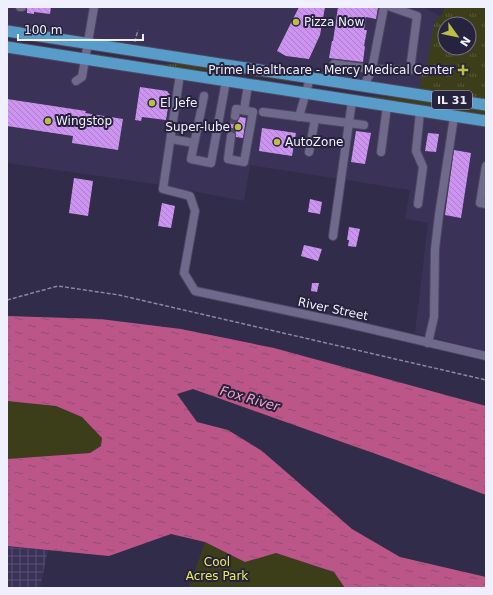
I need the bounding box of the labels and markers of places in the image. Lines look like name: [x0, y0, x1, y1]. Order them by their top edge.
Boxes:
place label: Pizza Now: [304, 15, 364, 29]
marker: Pizza Now: [291, 17, 301, 27]
place label: Prime Healthcare - Mercy Medical Center: [208, 63, 454, 77]
marker: Prime Healthcare - Mercy Medical Center: [457, 64, 469, 76]
place label: El Jefe: [160, 96, 197, 110]
marker: El Jefe: [147, 98, 157, 108]
place label: Wingstop: [56, 114, 112, 128]
marker: Wingstop: [43, 116, 53, 126]
place label: Super-lube: [165, 120, 230, 134]
marker: Super-lube: [233, 122, 243, 132]
place label: AutoZone: [285, 135, 343, 149]
marker: AutoZone: [272, 137, 282, 147]

